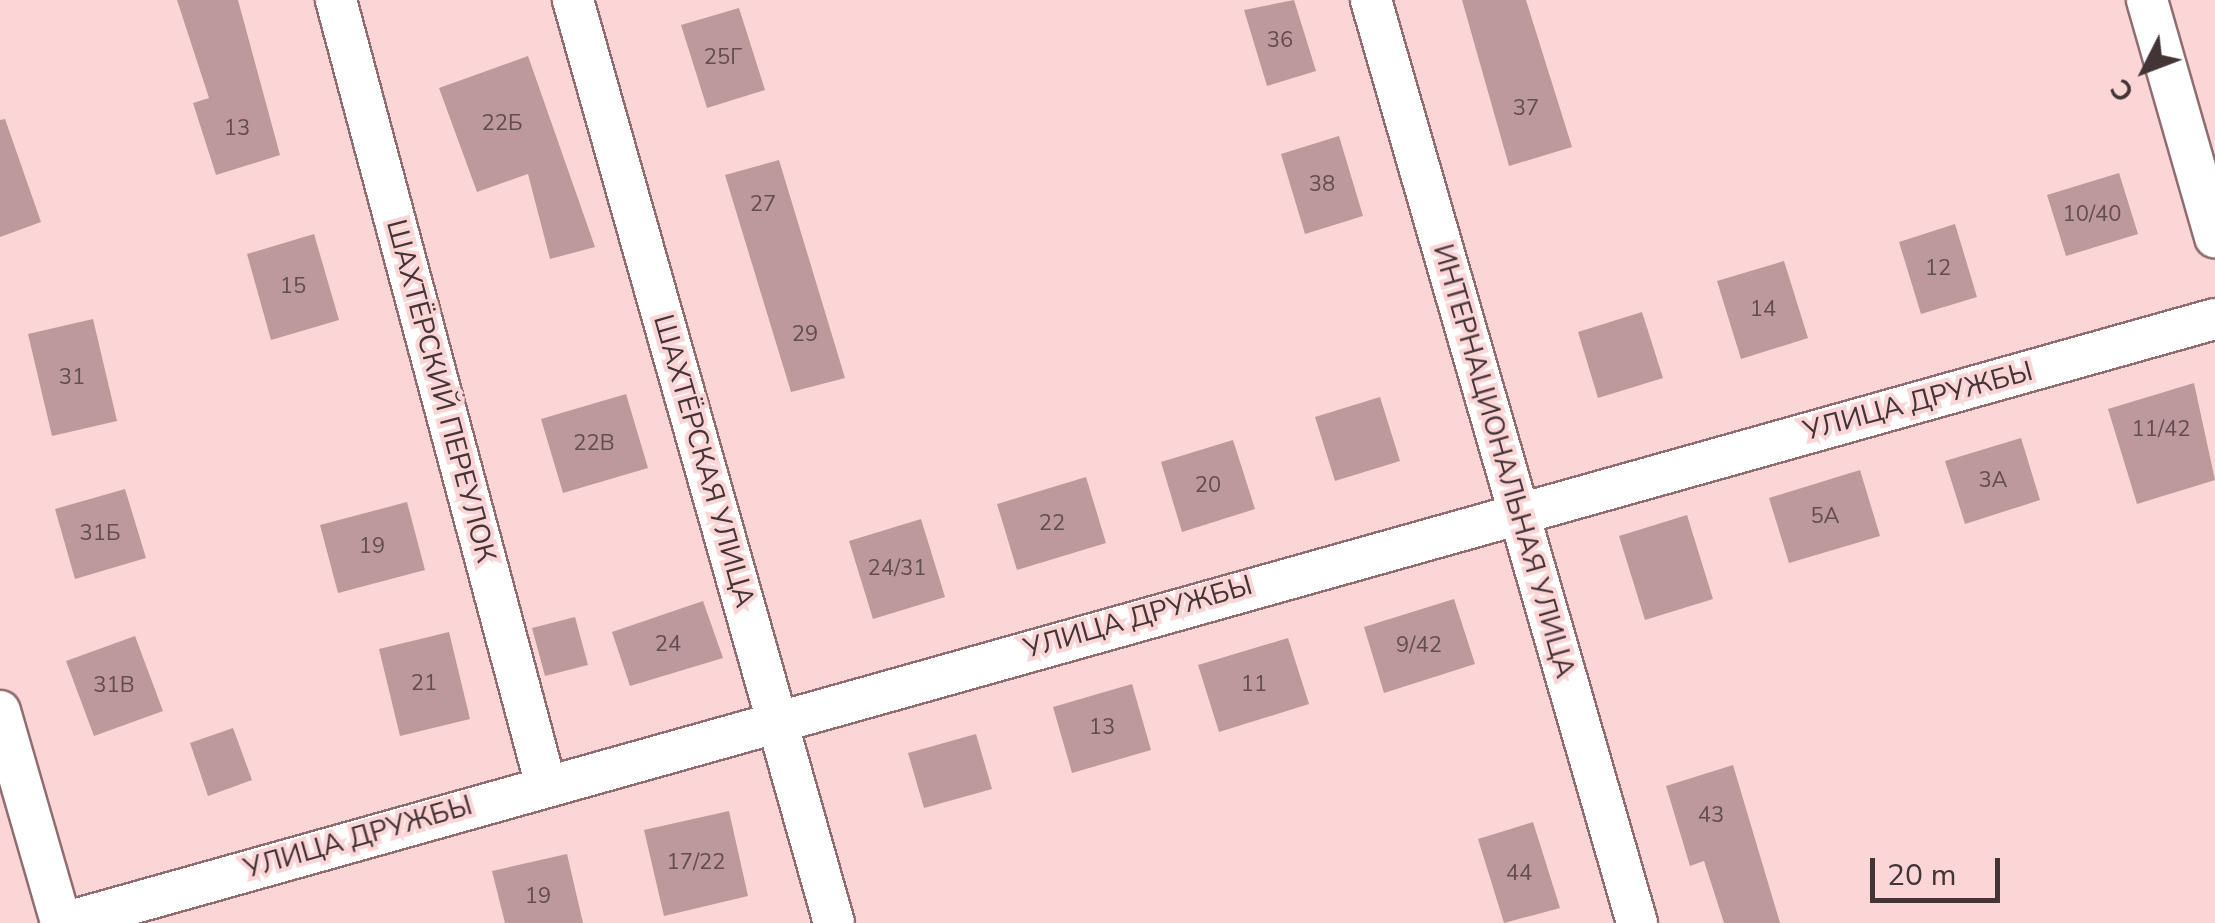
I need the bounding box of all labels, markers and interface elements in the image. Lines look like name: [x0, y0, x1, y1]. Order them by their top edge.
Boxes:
north arrow: [2095, 20, 2195, 120]
house number: 36: [1267, 28, 1293, 54]
house number: 25Г: [704, 45, 742, 71]
text: С: [2102, 70, 2143, 110]
house number: 37: [1513, 96, 1539, 122]
house number: 22Б: [482, 111, 522, 137]
house number: 13: [224, 116, 250, 142]
house number: 38: [1309, 172, 1335, 198]
house number: 27: [750, 192, 776, 218]
house number: 10/40: [2062, 202, 2122, 228]
street label: ШАХТЁРСКИЙ ПЕРЕУЛОК: [379, 216, 503, 566]
street label: ИНТЕРНАЦИОНАЛЬНАЯ УЛИЦА: [1426, 240, 1582, 682]
house number: 12: [1925, 256, 1951, 282]
house number: 15: [280, 274, 306, 300]
house number: 14: [1750, 297, 1776, 323]
street label: ШАХТЁРСКАЯ УЛИЦА: [646, 311, 762, 611]
house number: 29: [792, 322, 818, 348]
street label: УЛИЦА ДРУЖБЫ: [1800, 354, 2036, 448]
house number: 31: [59, 365, 85, 391]
house number: 11/42: [2131, 417, 2191, 443]
house number: 22В: [573, 431, 615, 457]
house number: 3А: [1978, 468, 2008, 494]
house number: 20: [1195, 473, 1221, 499]
house number: 5А: [1810, 504, 1840, 530]
house number: 22: [1039, 511, 1065, 537]
house number: 31Б: [80, 521, 120, 547]
house number: 19: [359, 534, 385, 560]
house number: 24/31: [867, 556, 927, 582]
street label: УЛИЦА ДРУЖБЫ: [1020, 568, 1256, 666]
house number: 24: [655, 632, 681, 658]
house number: 9/42: [1396, 633, 1442, 659]
house number: 21: [411, 671, 437, 697]
house number: 11: [1241, 672, 1267, 698]
house number: 31В: [93, 673, 135, 699]
house number: 13: [1089, 715, 1115, 741]
street label: УЛИЦА ДРУЖБЫ: [240, 788, 476, 886]
house number: 43: [1698, 803, 1724, 829]
scale bar: [1875, 838, 2005, 900]
house number: 17/22: [666, 850, 726, 876]
text: 20 m: [1887, 855, 1956, 896]
house number: 44: [1506, 861, 1532, 887]
house number: 19: [525, 884, 551, 910]

